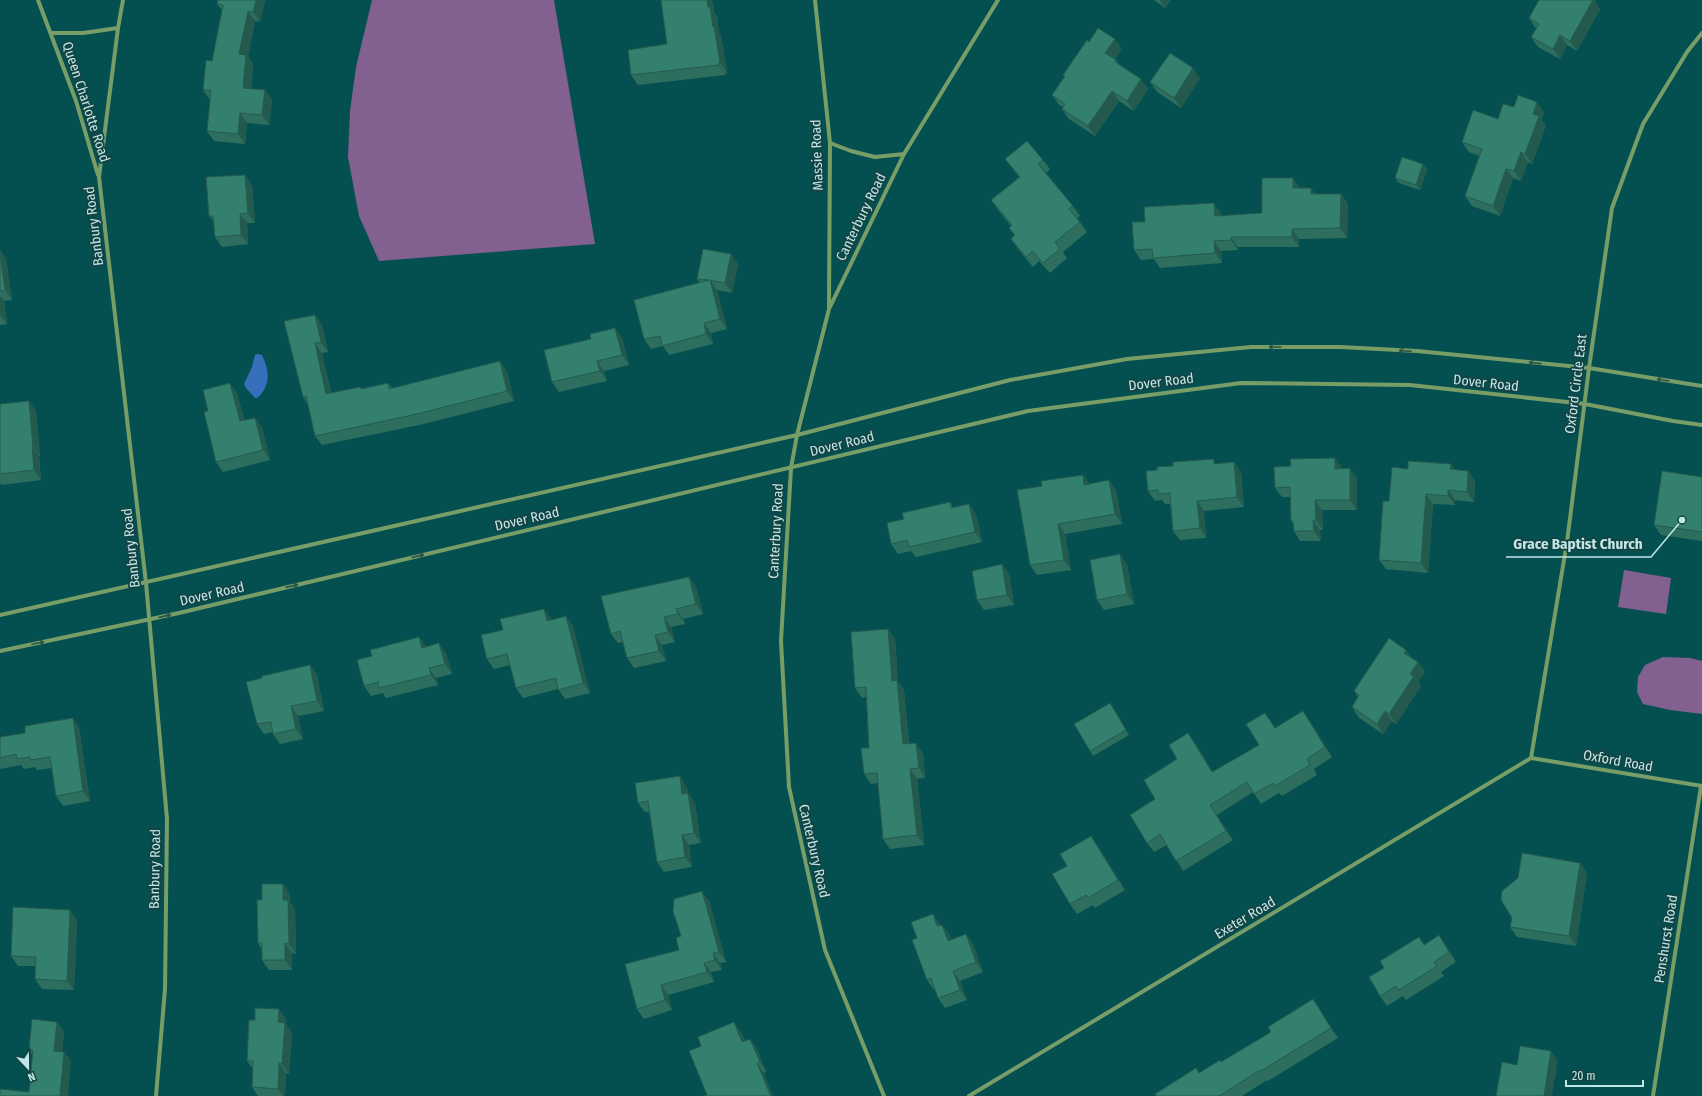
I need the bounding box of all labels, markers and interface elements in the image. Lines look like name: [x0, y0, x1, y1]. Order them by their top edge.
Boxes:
street label: Queen Charlotte Road: [58, 40, 114, 164]
street label: Massie Road: [807, 119, 827, 191]
street label: Canterbury Road: [832, 170, 890, 264]
street label: Banbury Road: [81, 185, 107, 267]
street label: Oxford Circle East: [1561, 333, 1591, 435]
one-way arrow: [1269, 343, 1282, 351]
one-way arrow: [1399, 347, 1412, 354]
one-way arrow: [1529, 359, 1542, 366]
street label: Dover Road: [1127, 370, 1195, 394]
street label: Dover Road: [1452, 371, 1520, 395]
one-way arrow: [1657, 375, 1670, 383]
street label: Dover Road: [808, 428, 876, 460]
street label: Canterbury Road: [765, 483, 787, 579]
street label: Dover Road: [493, 503, 561, 535]
street label: Banbury Road: [118, 507, 144, 589]
callout: Grace Baptist Church: [1506, 530, 1651, 557]
text: Grace Baptist Church: [1513, 535, 1643, 553]
one-way arrow: [411, 552, 424, 560]
street label: Dover Road: [178, 578, 246, 610]
one-way arrow: [285, 582, 298, 589]
one-way arrow: [158, 612, 171, 619]
one-way arrow: [31, 639, 44, 647]
street label: Oxford Road: [1582, 746, 1654, 776]
street label: Canterbury Road: [795, 803, 833, 899]
street label: Banbury Road: [146, 829, 164, 909]
street label: Exeter Road: [1211, 893, 1279, 943]
street label: Penshurst Road: [1651, 894, 1681, 984]
north arrow: [8, 1048, 48, 1088]
scale bar: [1566, 1062, 1643, 1088]
text: 20 m: [1572, 1069, 1596, 1083]
text: N: [26, 1070, 37, 1084]

